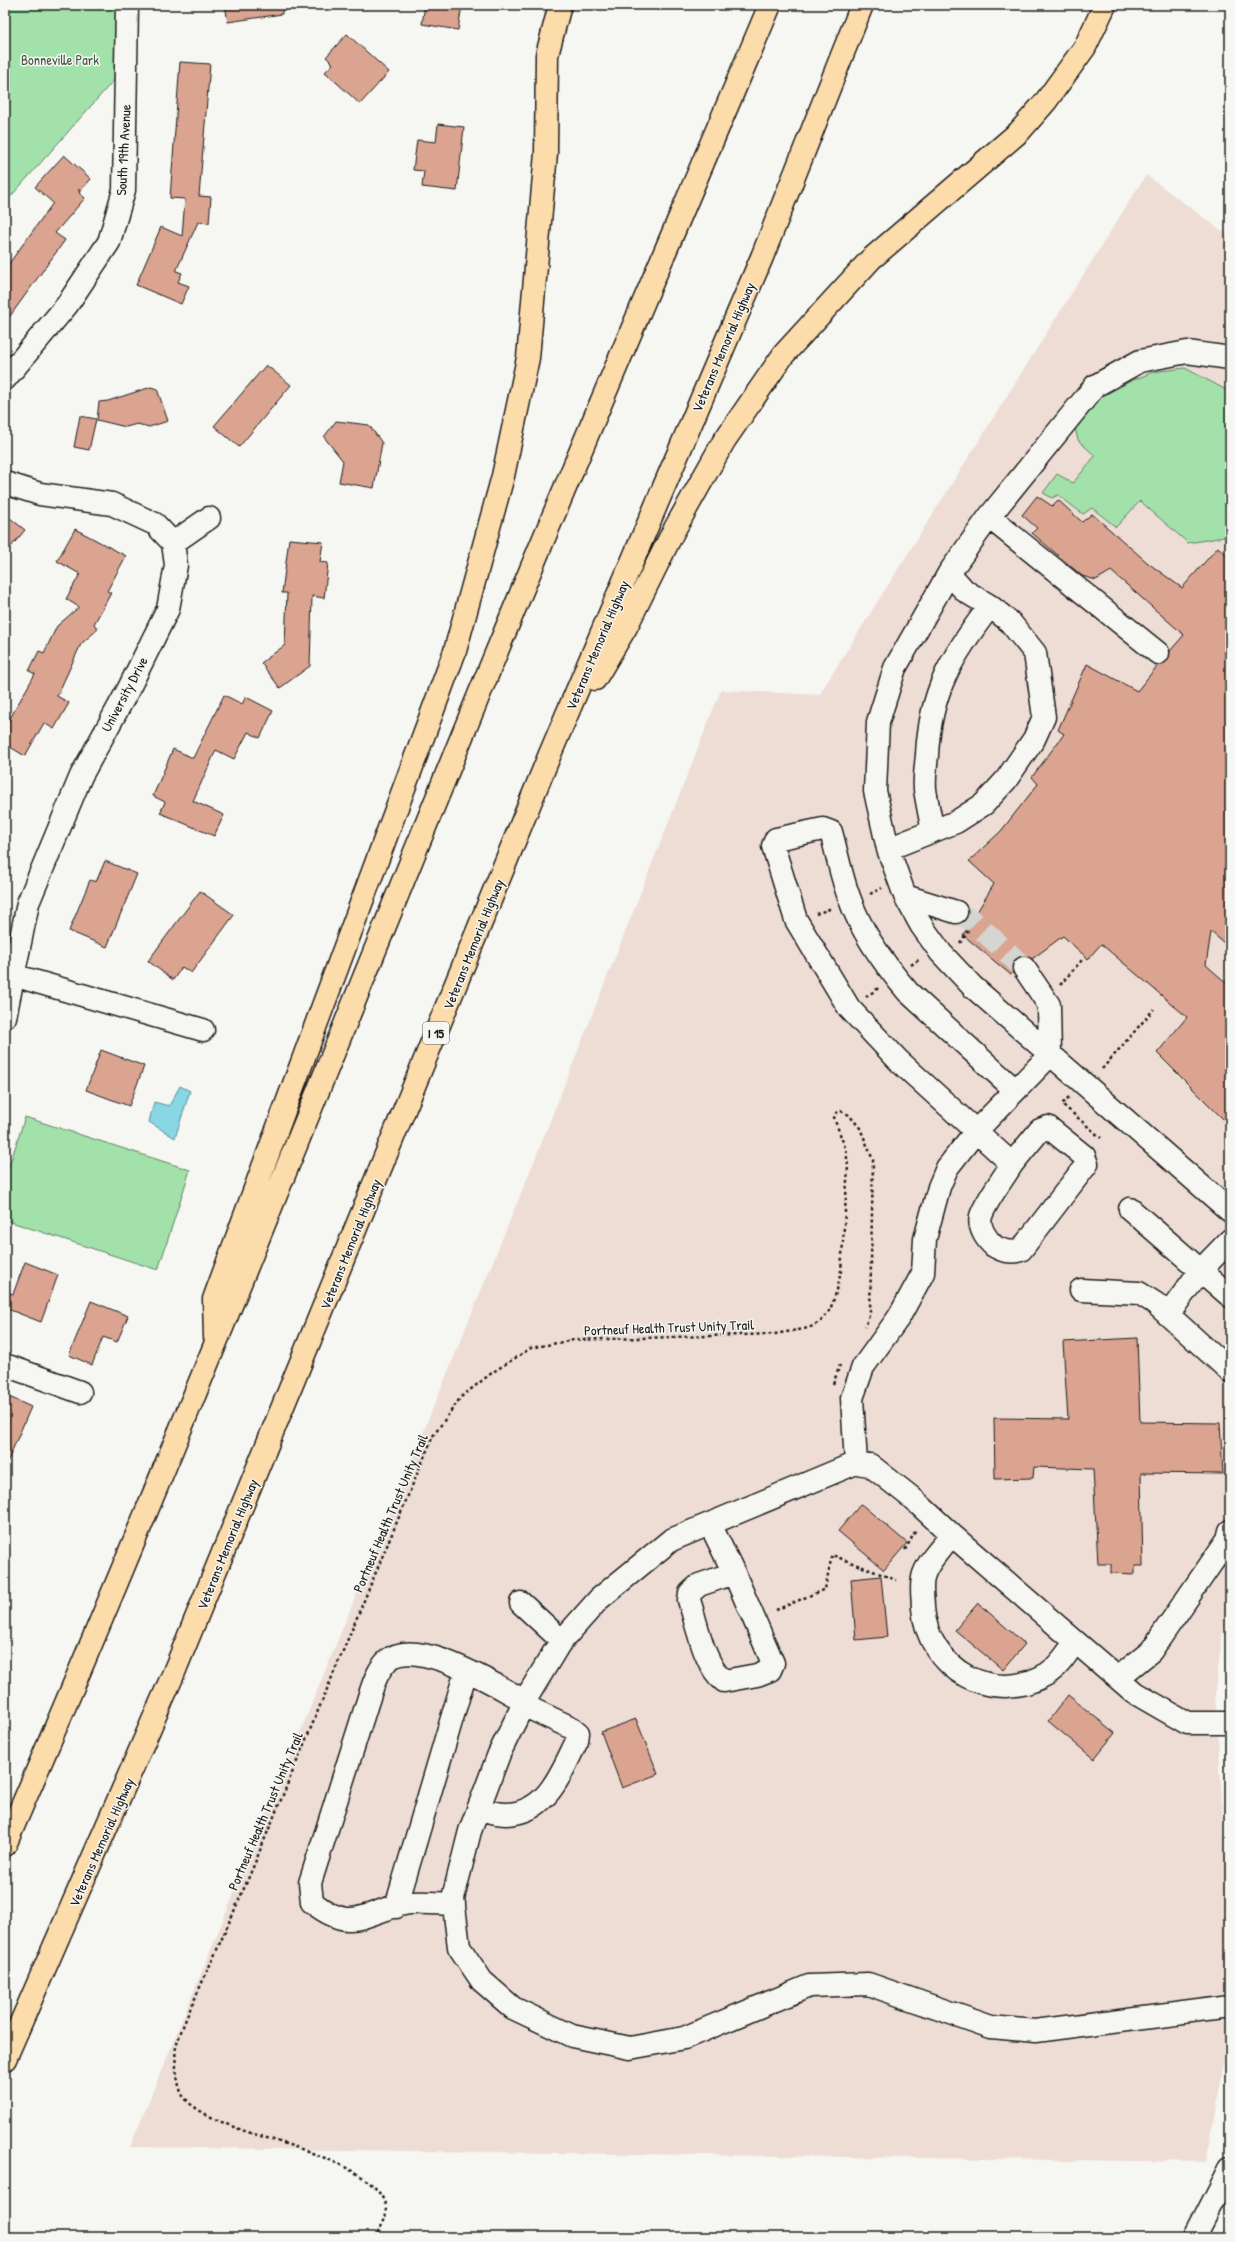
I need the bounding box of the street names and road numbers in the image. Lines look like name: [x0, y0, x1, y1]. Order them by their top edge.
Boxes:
street label: South 19th Avenue: [111, 104, 135, 196]
street label: Veterans Memorial Highway: [687, 279, 760, 415]
street label: Veterans Memorial Highway: [561, 577, 634, 713]
street label: University Drive: [96, 653, 153, 735]
street label: Veterans Memorial Highway: [438, 876, 509, 1013]
road number: I 15: [423, 1022, 449, 1044]
street label: Veterans Memorial Highway: [315, 1176, 386, 1313]
street label: Portneuf Health Trust Unity Trail: [584, 1315, 755, 1340]
street label: Portneuf Health Trust Unity Trail: [348, 1431, 433, 1595]
street label: Veterans Memorial Highway: [192, 1476, 263, 1613]
street label: Portneuf Health Trust Unity Trail: [223, 1729, 308, 1893]
street label: Veterans Memorial Highway: [64, 1774, 139, 1910]

